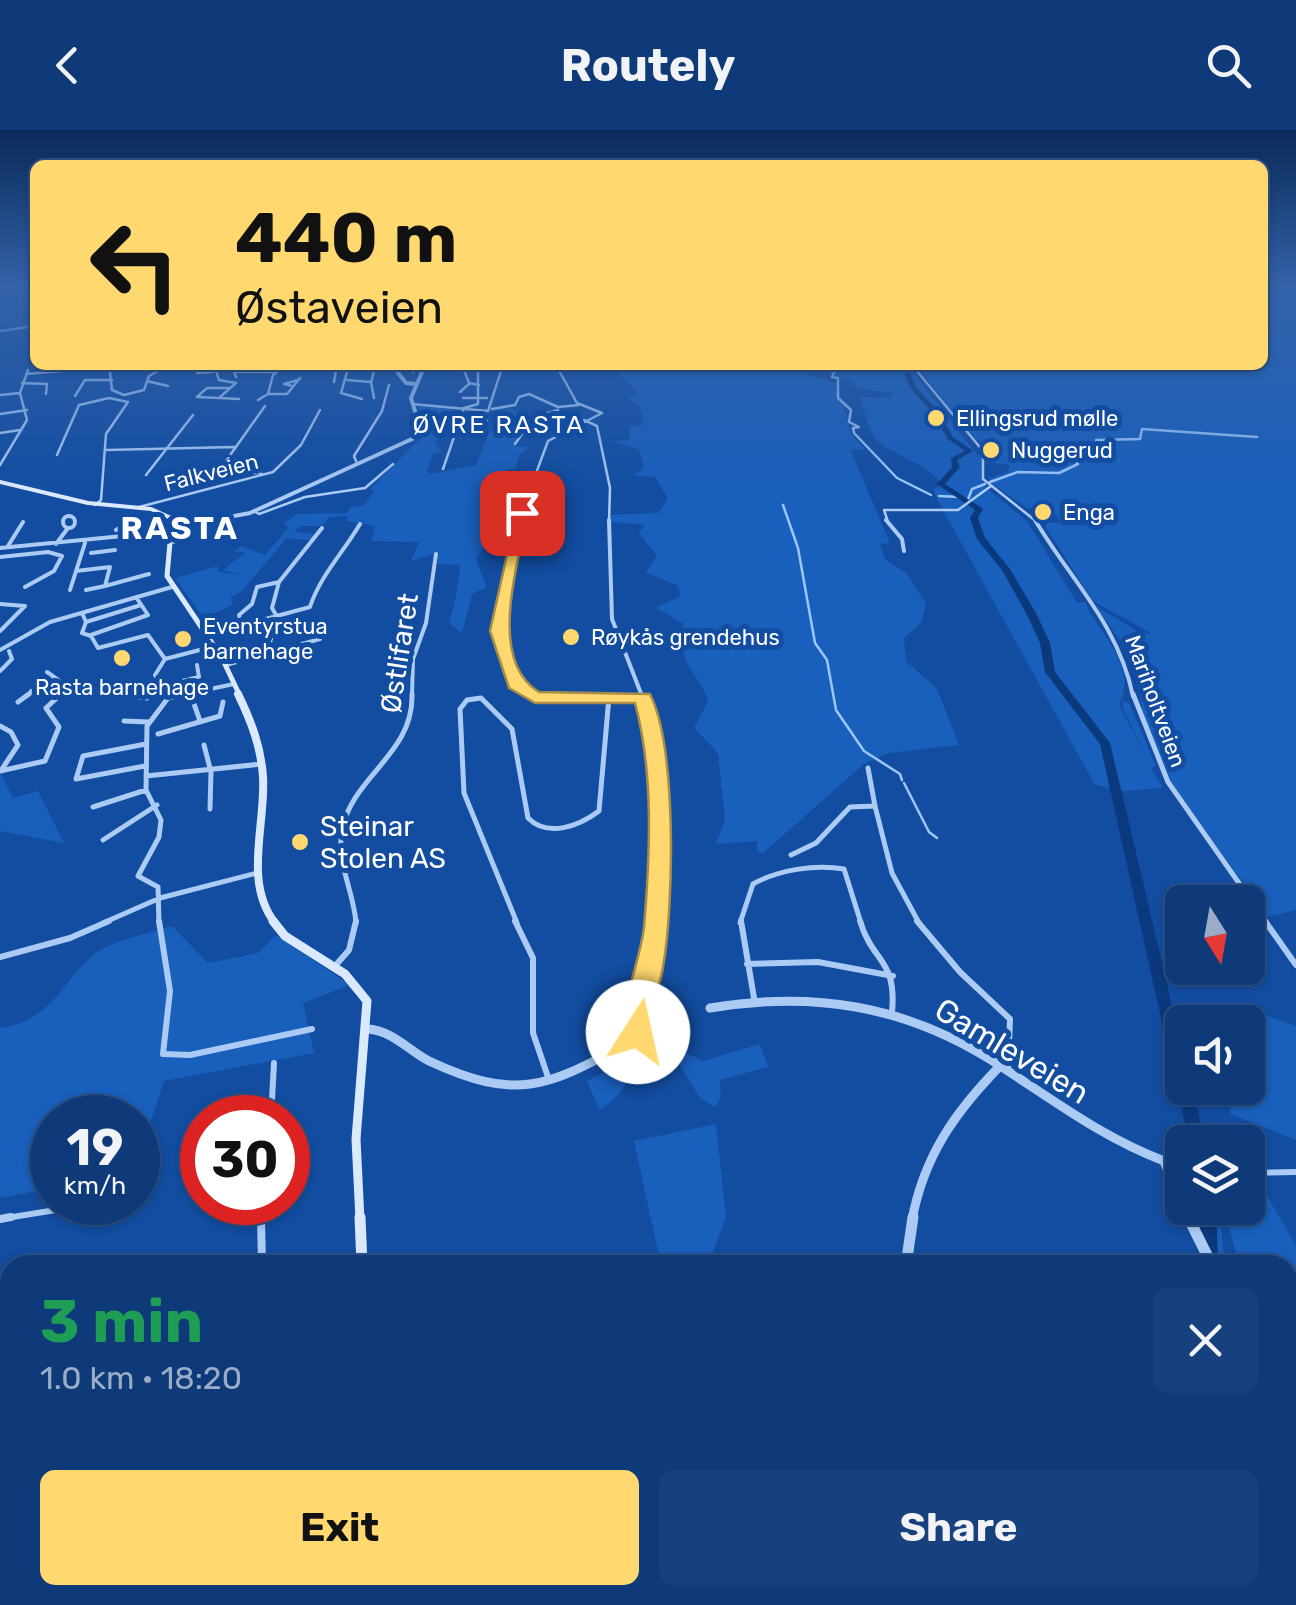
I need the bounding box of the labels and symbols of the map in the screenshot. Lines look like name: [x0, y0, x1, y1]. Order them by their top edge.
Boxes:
place label: Ellingsrud mølle: [956, 405, 1118, 432]
marker: Ellingsrud mølle: [925, 407, 947, 429]
district label: ØVRE RASTA: [412, 410, 586, 439]
place label: Nuggerud: [1011, 437, 1113, 464]
marker: Nuggerud: [980, 439, 1002, 461]
street label: Falkveien: [161, 448, 261, 497]
pin: [480, 471, 565, 556]
place label: Enga: [1063, 499, 1115, 526]
marker: Enga: [1032, 501, 1054, 523]
district label: RASTA: [121, 509, 239, 547]
street label: Østlifaret: [374, 591, 425, 715]
place label: Eventyrstua barnehage: [203, 613, 328, 665]
place label: Røykås grendehus: [591, 624, 780, 651]
marker: Røykås grendehus: [560, 626, 582, 648]
marker: Eventyrstua barnehage: [172, 628, 194, 650]
street label: Mariholtveien: [1119, 632, 1192, 771]
marker: Rasta barnehage: [111, 647, 133, 669]
place label: Rasta barnehage: [35, 674, 209, 701]
place label: Steinar Stolen AS: [320, 810, 446, 875]
marker: Steinar Stolen AS: [289, 831, 311, 853]
north arrow: [1165, 885, 1265, 985]
position arrow: [586, 980, 690, 1084]
street label: Gamleveien: [928, 990, 1096, 1112]
speed limit sign: 30: [180, 1095, 310, 1225]

